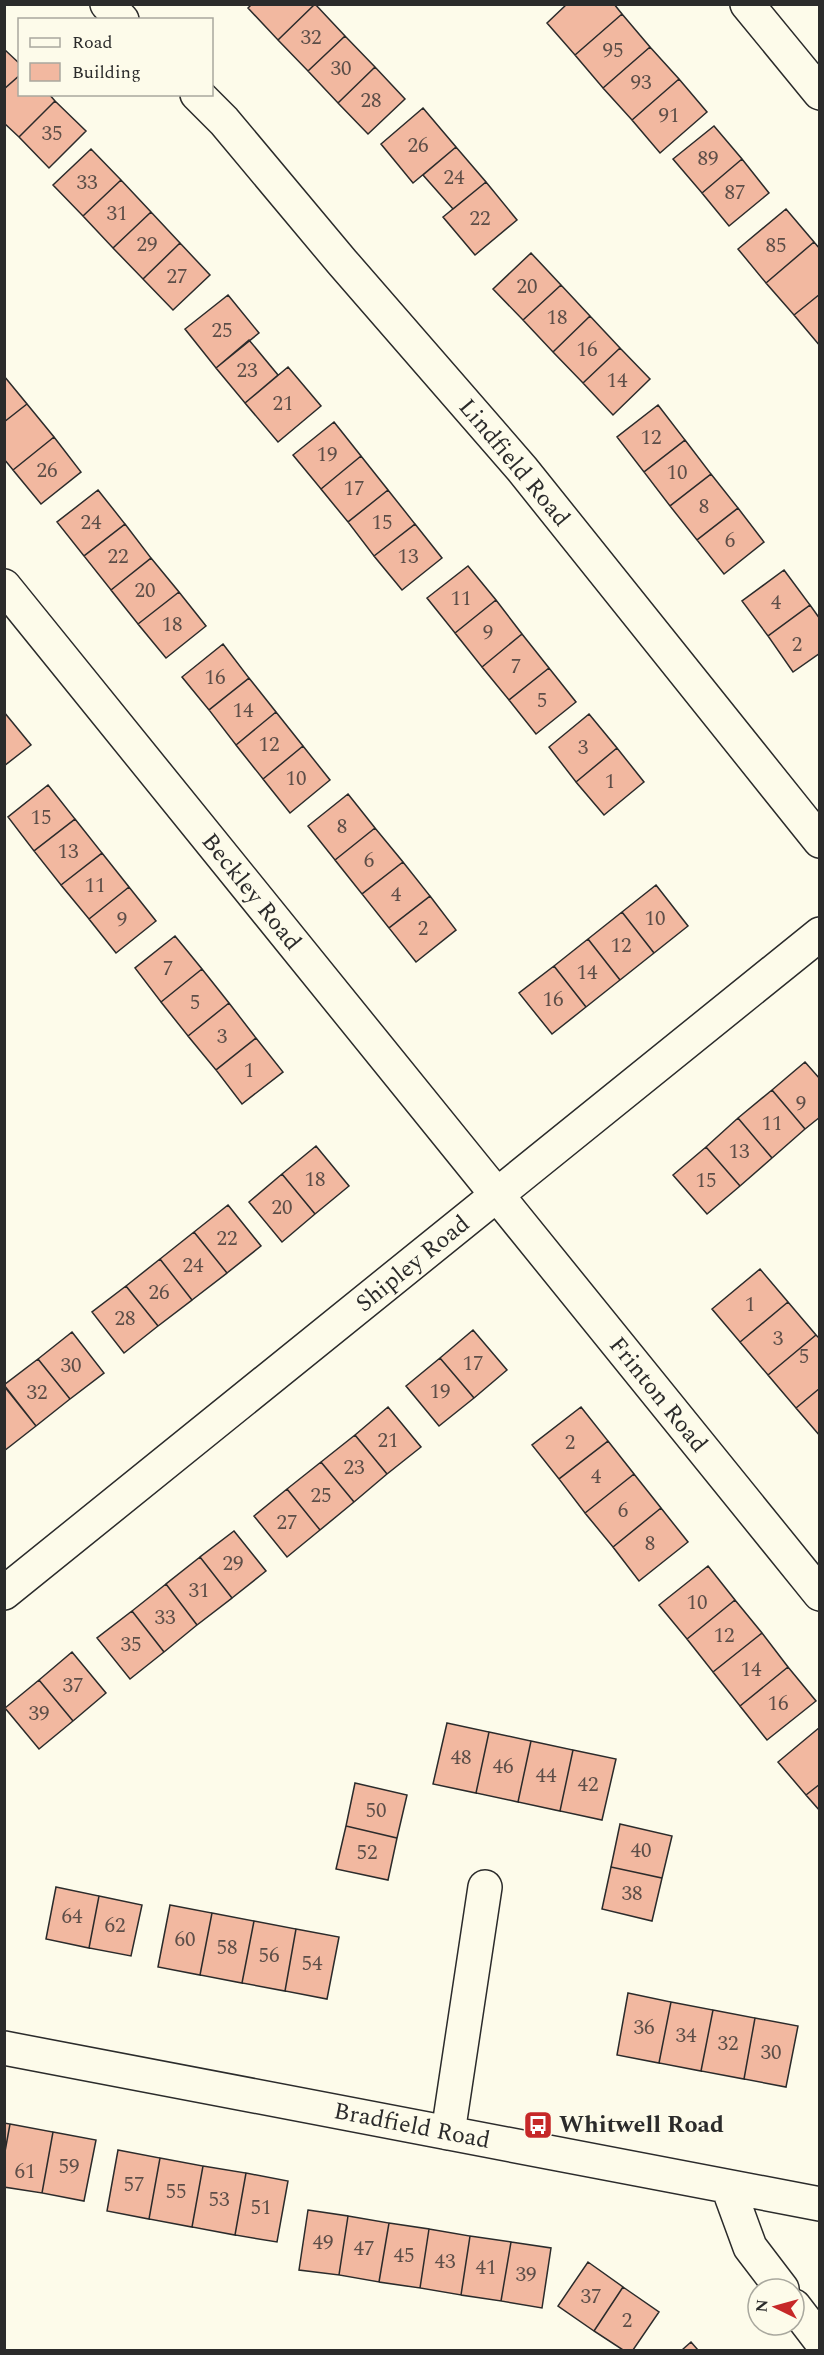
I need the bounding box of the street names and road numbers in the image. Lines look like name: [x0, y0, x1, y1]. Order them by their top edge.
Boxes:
street label: Lindfield Road: [449, 391, 579, 535]
street label: Beckley Road: [192, 825, 310, 959]
street label: Shipley Road: [348, 1207, 478, 1321]
street label: Frinton Road: [600, 1329, 716, 1461]
street label: Bradfield Road: [331, 2093, 493, 2159]

